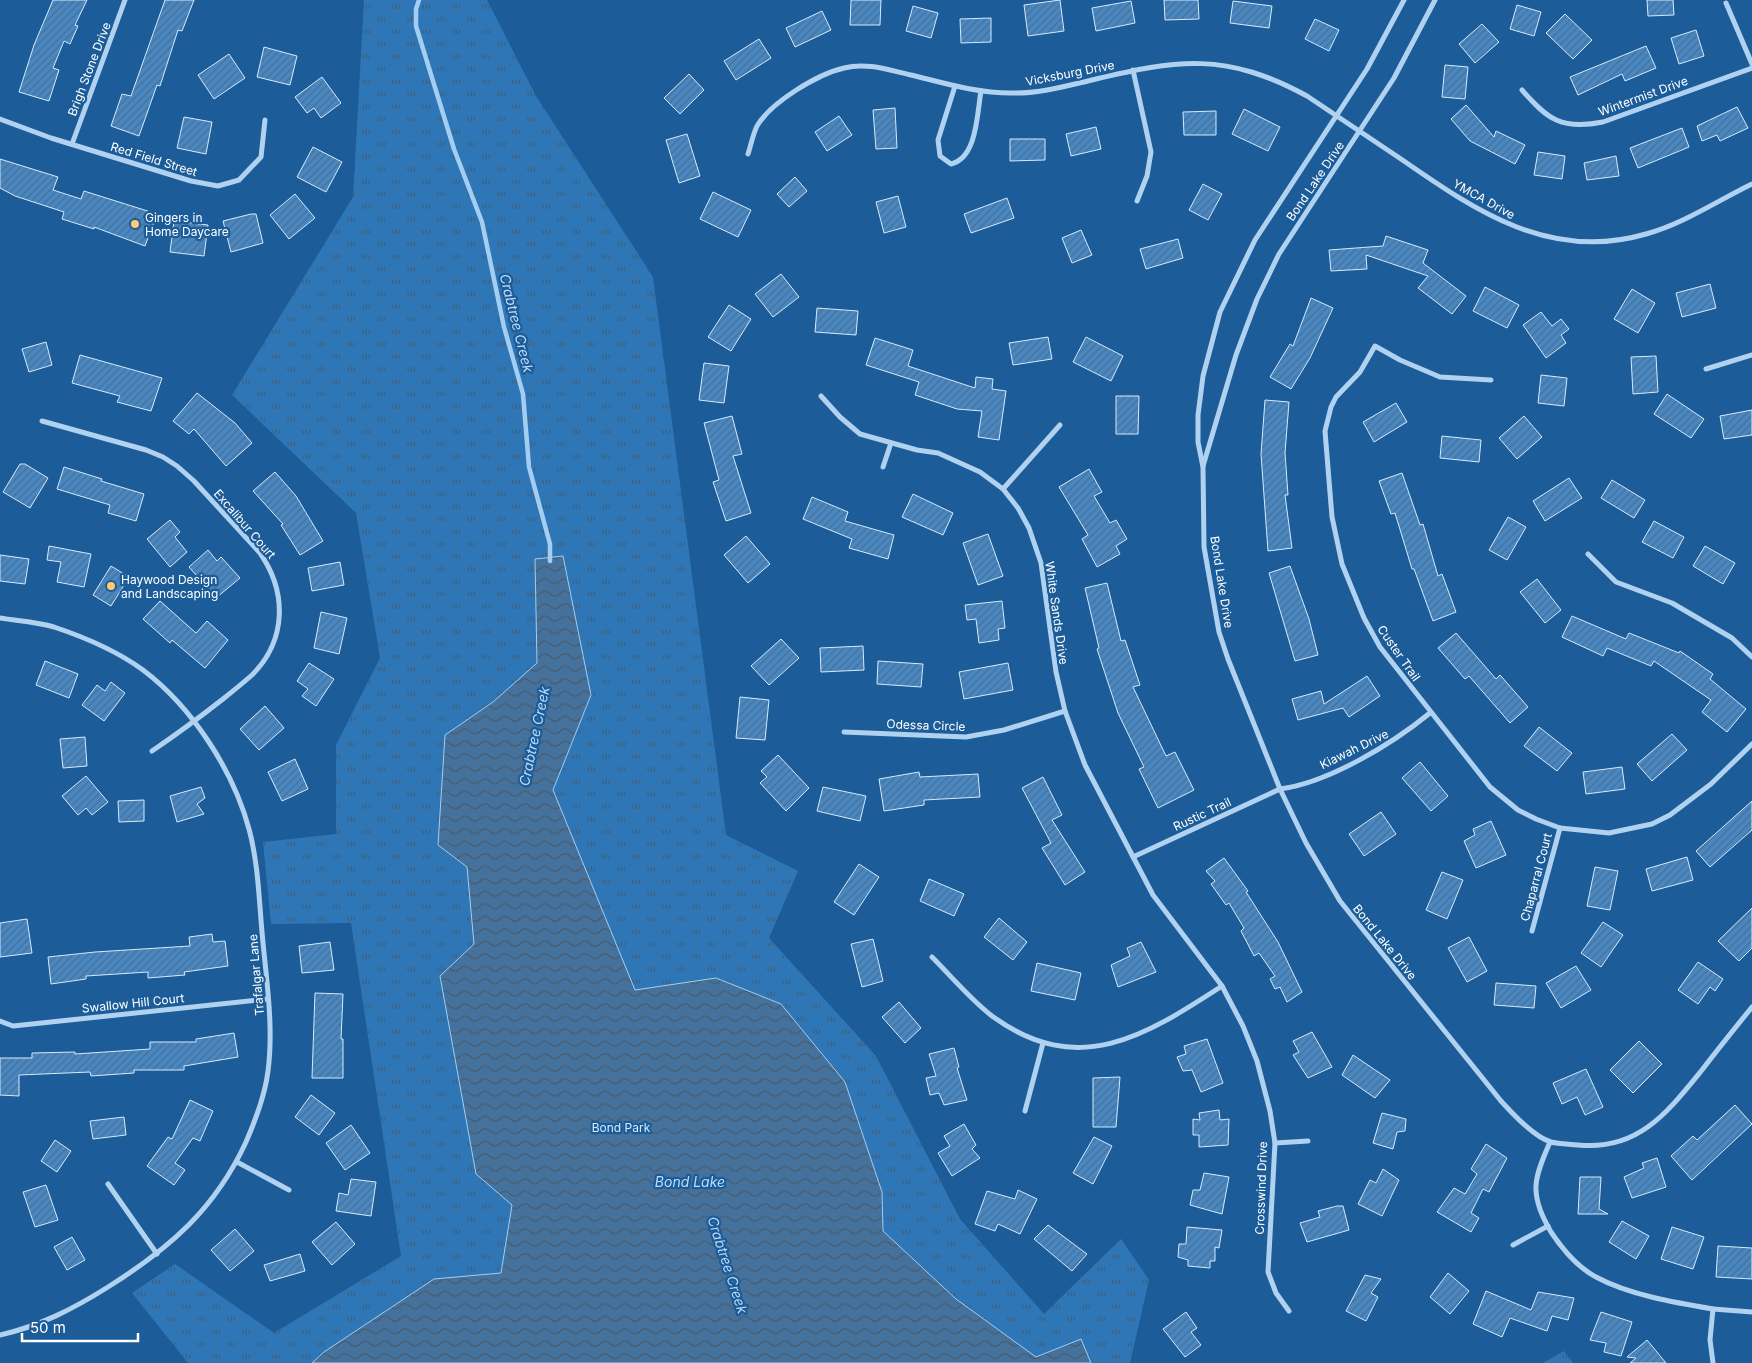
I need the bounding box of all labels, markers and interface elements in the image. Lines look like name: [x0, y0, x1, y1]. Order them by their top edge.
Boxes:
street label: Brigh Stone Drive: [64, 20, 114, 118]
street label: Vicksburg Drive: [1024, 57, 1116, 89]
street label: Wintermist Drive: [1596, 73, 1690, 119]
street label: Bond Lake Drive: [1283, 138, 1347, 224]
street label: Red Field Street: [109, 139, 199, 179]
street label: YMCA Drive: [1450, 176, 1518, 222]
place label: Gingers in Home Daycare: [145, 210, 229, 239]
marker: Gingers in Home Daycare: [129, 218, 141, 230]
water label: Crabtree Creek: [497, 272, 538, 374]
street label: Excalibur Court: [211, 486, 279, 562]
street label: Bond Lake Drive: [1207, 535, 1237, 629]
street label: White Sands Drive: [1042, 560, 1072, 666]
place label: Haywood Design and Landscaping: [121, 572, 218, 601]
marker: Haywood Design and Landscaping: [105, 580, 117, 592]
street label: Custer Trail: [1374, 622, 1424, 684]
water label: Crabtree Creek: [515, 684, 553, 787]
street label: Odessa Circle: [886, 716, 966, 734]
street label: Kiawah Drive: [1317, 726, 1391, 772]
street label: Rustic Trail: [1171, 794, 1233, 834]
street label: Chaparral Court: [1517, 831, 1555, 923]
street label: Bond Lake Drive: [1350, 901, 1420, 983]
street label: Trafalgar Lane: [245, 934, 267, 1016]
street label: Swallow Hill Court: [81, 990, 185, 1016]
park label: Bond Park: [592, 1120, 651, 1135]
street label: Crosswind Drive: [1252, 1141, 1270, 1235]
water label: Bond Lake: [655, 1173, 725, 1190]
water label: Crabtree Creek: [704, 1214, 752, 1316]
scale bar: [22, 1310, 139, 1342]
text: 50 m: [30, 1318, 66, 1337]

